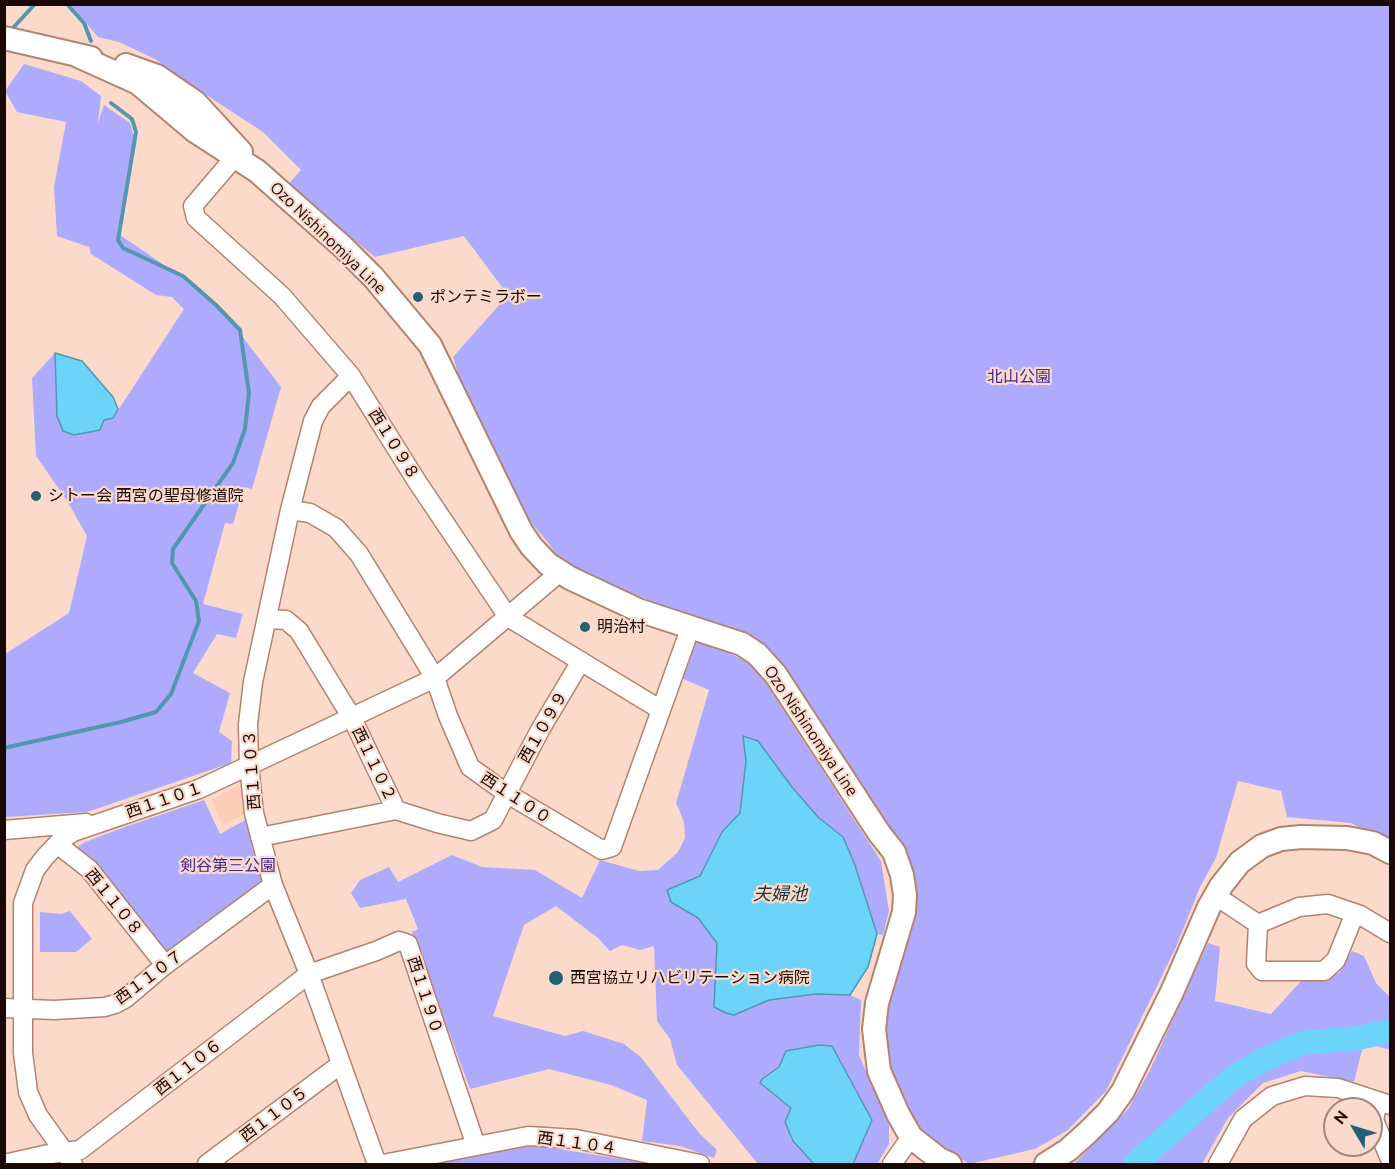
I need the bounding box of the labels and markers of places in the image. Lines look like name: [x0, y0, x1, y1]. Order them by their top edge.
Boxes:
place label: ポンテミラボー: [430, 287, 542, 307]
marker: ポンテミラボー: [411, 290, 425, 304]
place label: シトー会 西宮の聖母修道院: [48, 486, 244, 506]
marker: シトー会 西宮の聖母修道院: [29, 489, 43, 503]
place label: 明治村: [597, 617, 645, 637]
marker: 明治村: [578, 620, 592, 634]
place label: 西宮協立リハビリテーション病院: [570, 968, 810, 988]
marker: 西宮協立リハビリテーション病院: [547, 969, 565, 987]

